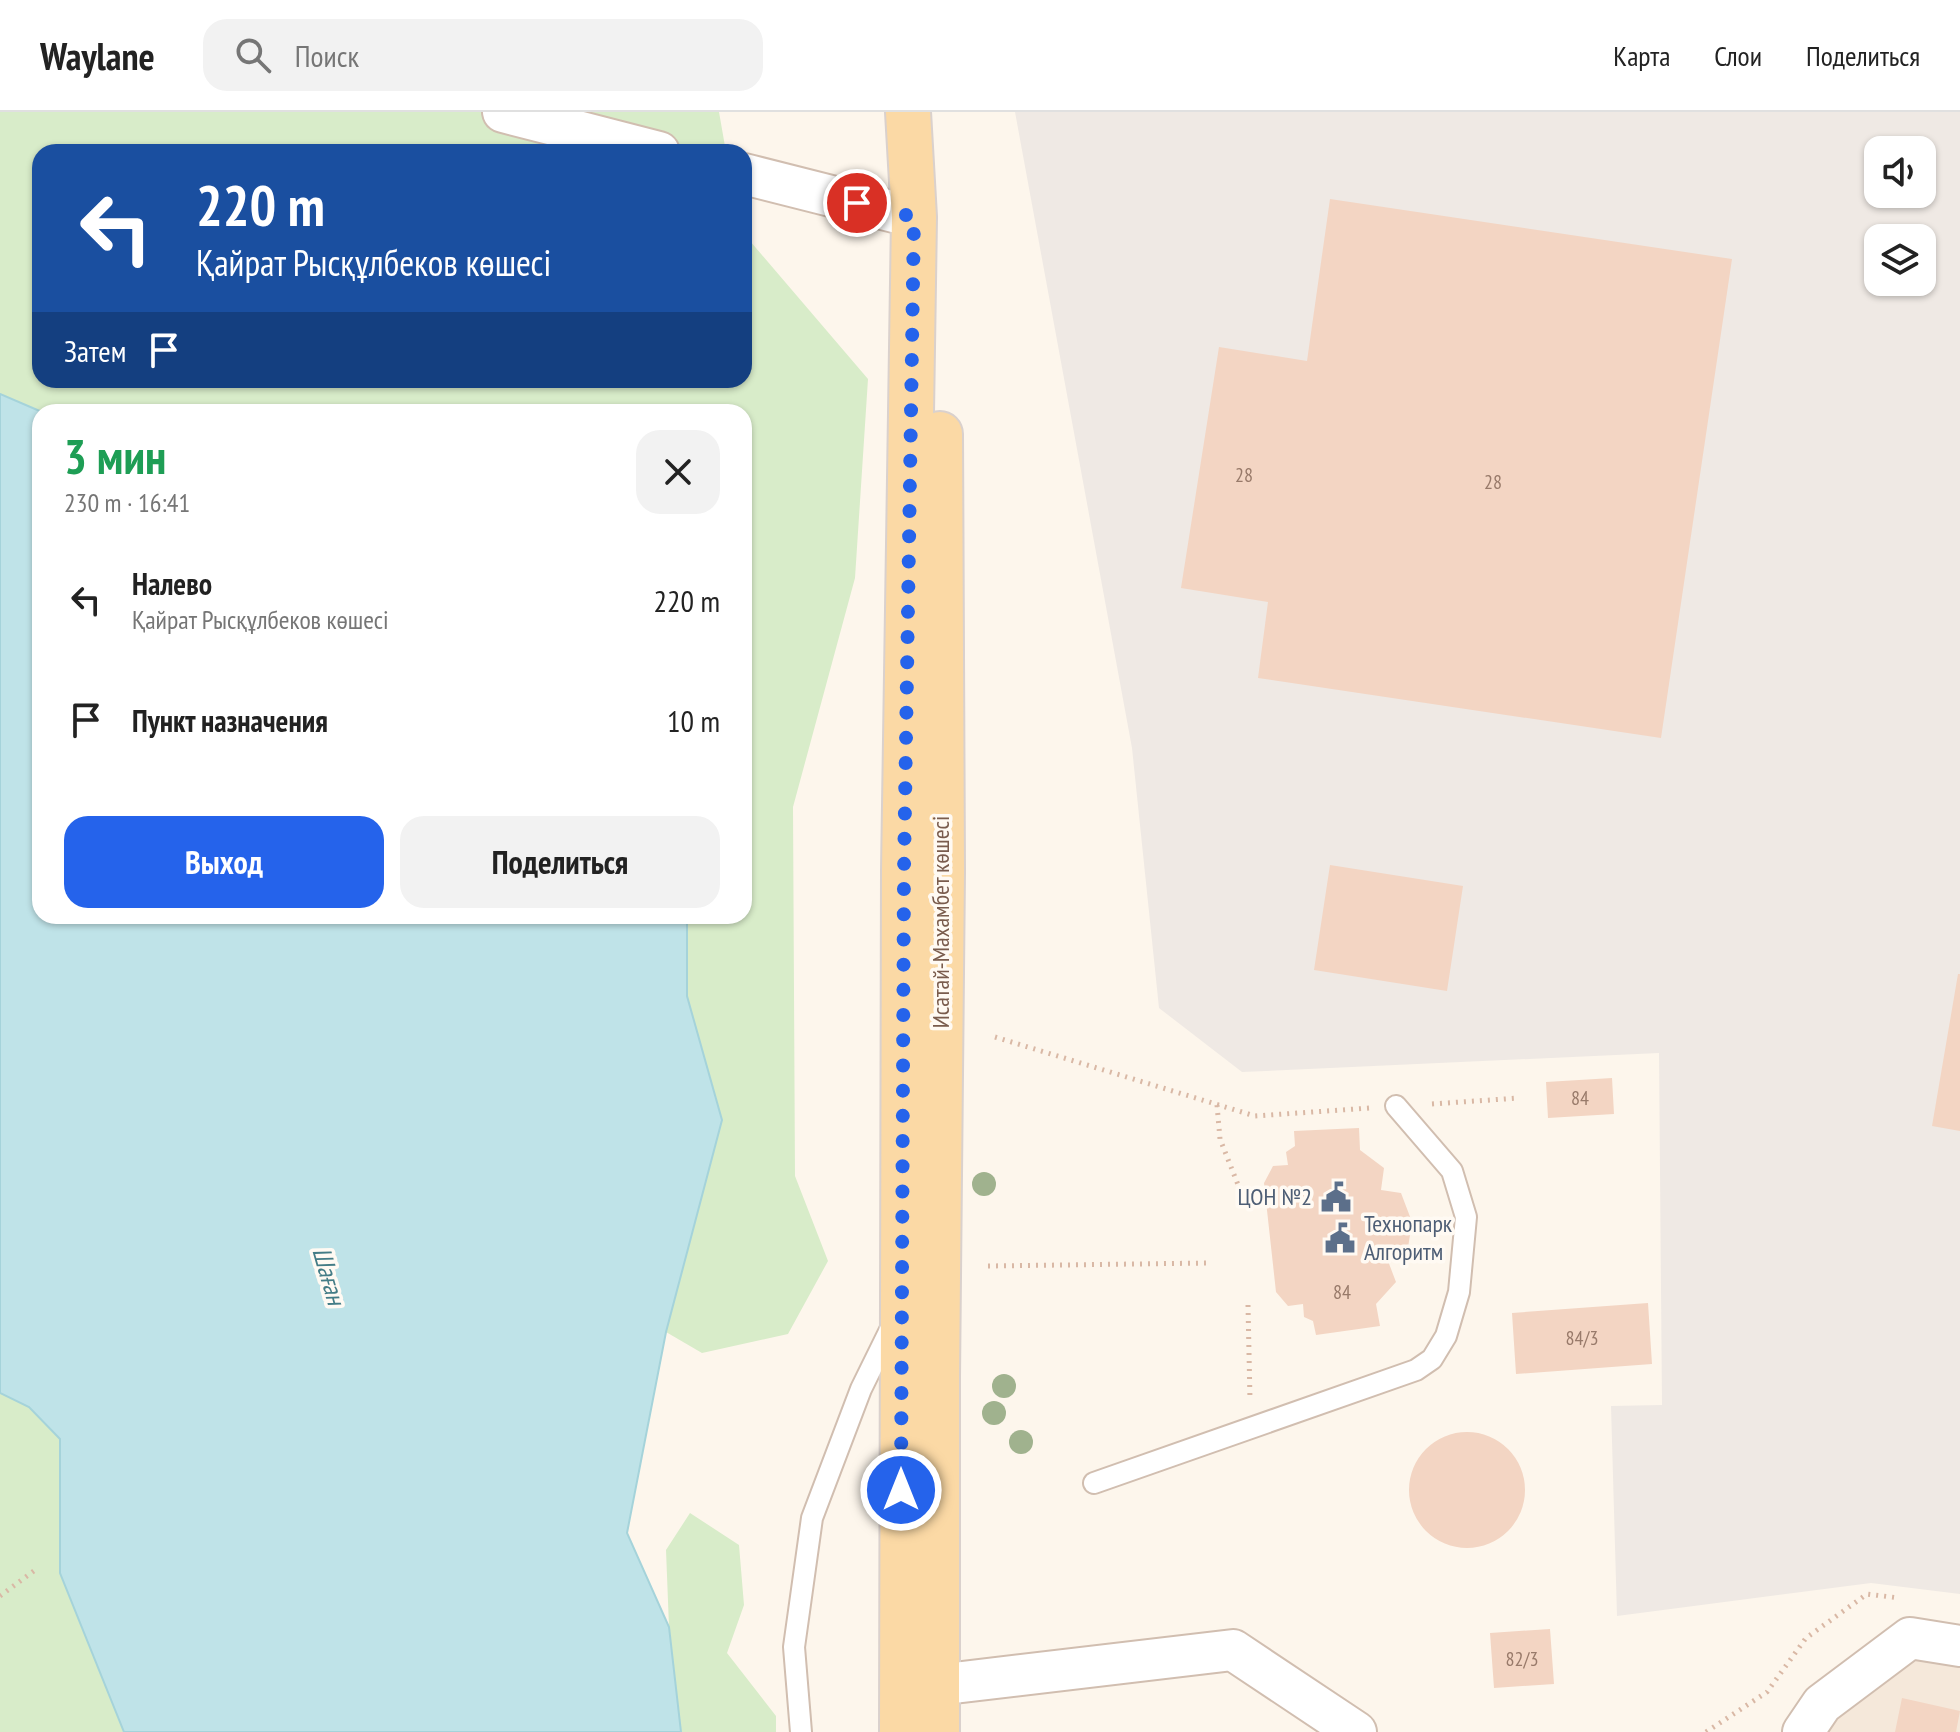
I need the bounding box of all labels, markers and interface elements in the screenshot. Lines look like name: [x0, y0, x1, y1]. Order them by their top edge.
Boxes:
search box: [203, 19, 763, 91]
text: Waylane: [40, 31, 155, 80]
icon: search: [231, 33, 275, 77]
text: Поиск: [295, 36, 359, 75]
text: Карта: [1613, 37, 1670, 74]
text: Слои: [1714, 37, 1762, 74]
text: Поделиться: [1806, 37, 1920, 74]
map controls: [1864, 136, 1936, 296]
button: sound: [1864, 136, 1936, 208]
text: 220 m: [196, 169, 325, 241]
pin: [823, 169, 891, 237]
icon: left: [64, 176, 168, 280]
icon: arrive: [835, 181, 879, 225]
button: layers: [1864, 224, 1936, 296]
text: Қайрат Рысқұлбеков көшесі: [196, 239, 551, 286]
icon: arrive: [142, 328, 186, 372]
text: Затем: [64, 331, 126, 370]
text: 3 мин: [64, 425, 166, 487]
button: close: [636, 430, 720, 514]
house number: 28: [1235, 462, 1253, 488]
house number: 28: [1484, 469, 1502, 495]
text: 230 m · 16:41: [64, 486, 190, 519]
text: Налево: [132, 564, 212, 603]
icon: left: [64, 578, 108, 622]
text: 220 m: [654, 581, 720, 620]
text: Қайрат Рысқұлбеков көшесі: [132, 603, 389, 636]
icon: arrive: [64, 698, 108, 742]
text: Пункт назначения: [132, 701, 328, 740]
text: 10 m: [667, 701, 720, 740]
button: Выход: [64, 816, 384, 908]
button: Поделиться: [400, 816, 720, 908]
street label: Исатай-Махамбет көшесі: [925, 816, 956, 1028]
house number: 84: [1571, 1085, 1589, 1111]
public building icon: ЦОН №2: [1319, 1180, 1353, 1214]
place label: ЦОН №2: [1237, 1181, 1312, 1212]
place label: Технопарк Алгоритм: [1364, 1208, 1453, 1267]
public building icon: Технопарк Алгоритм: [1323, 1221, 1357, 1255]
water label: Шаған: [306, 1243, 354, 1311]
house number: 84: [1333, 1279, 1351, 1305]
house number: 84/3: [1566, 1325, 1598, 1351]
position arrow: [859, 1448, 943, 1532]
house number: 82/3: [1506, 1646, 1538, 1672]

